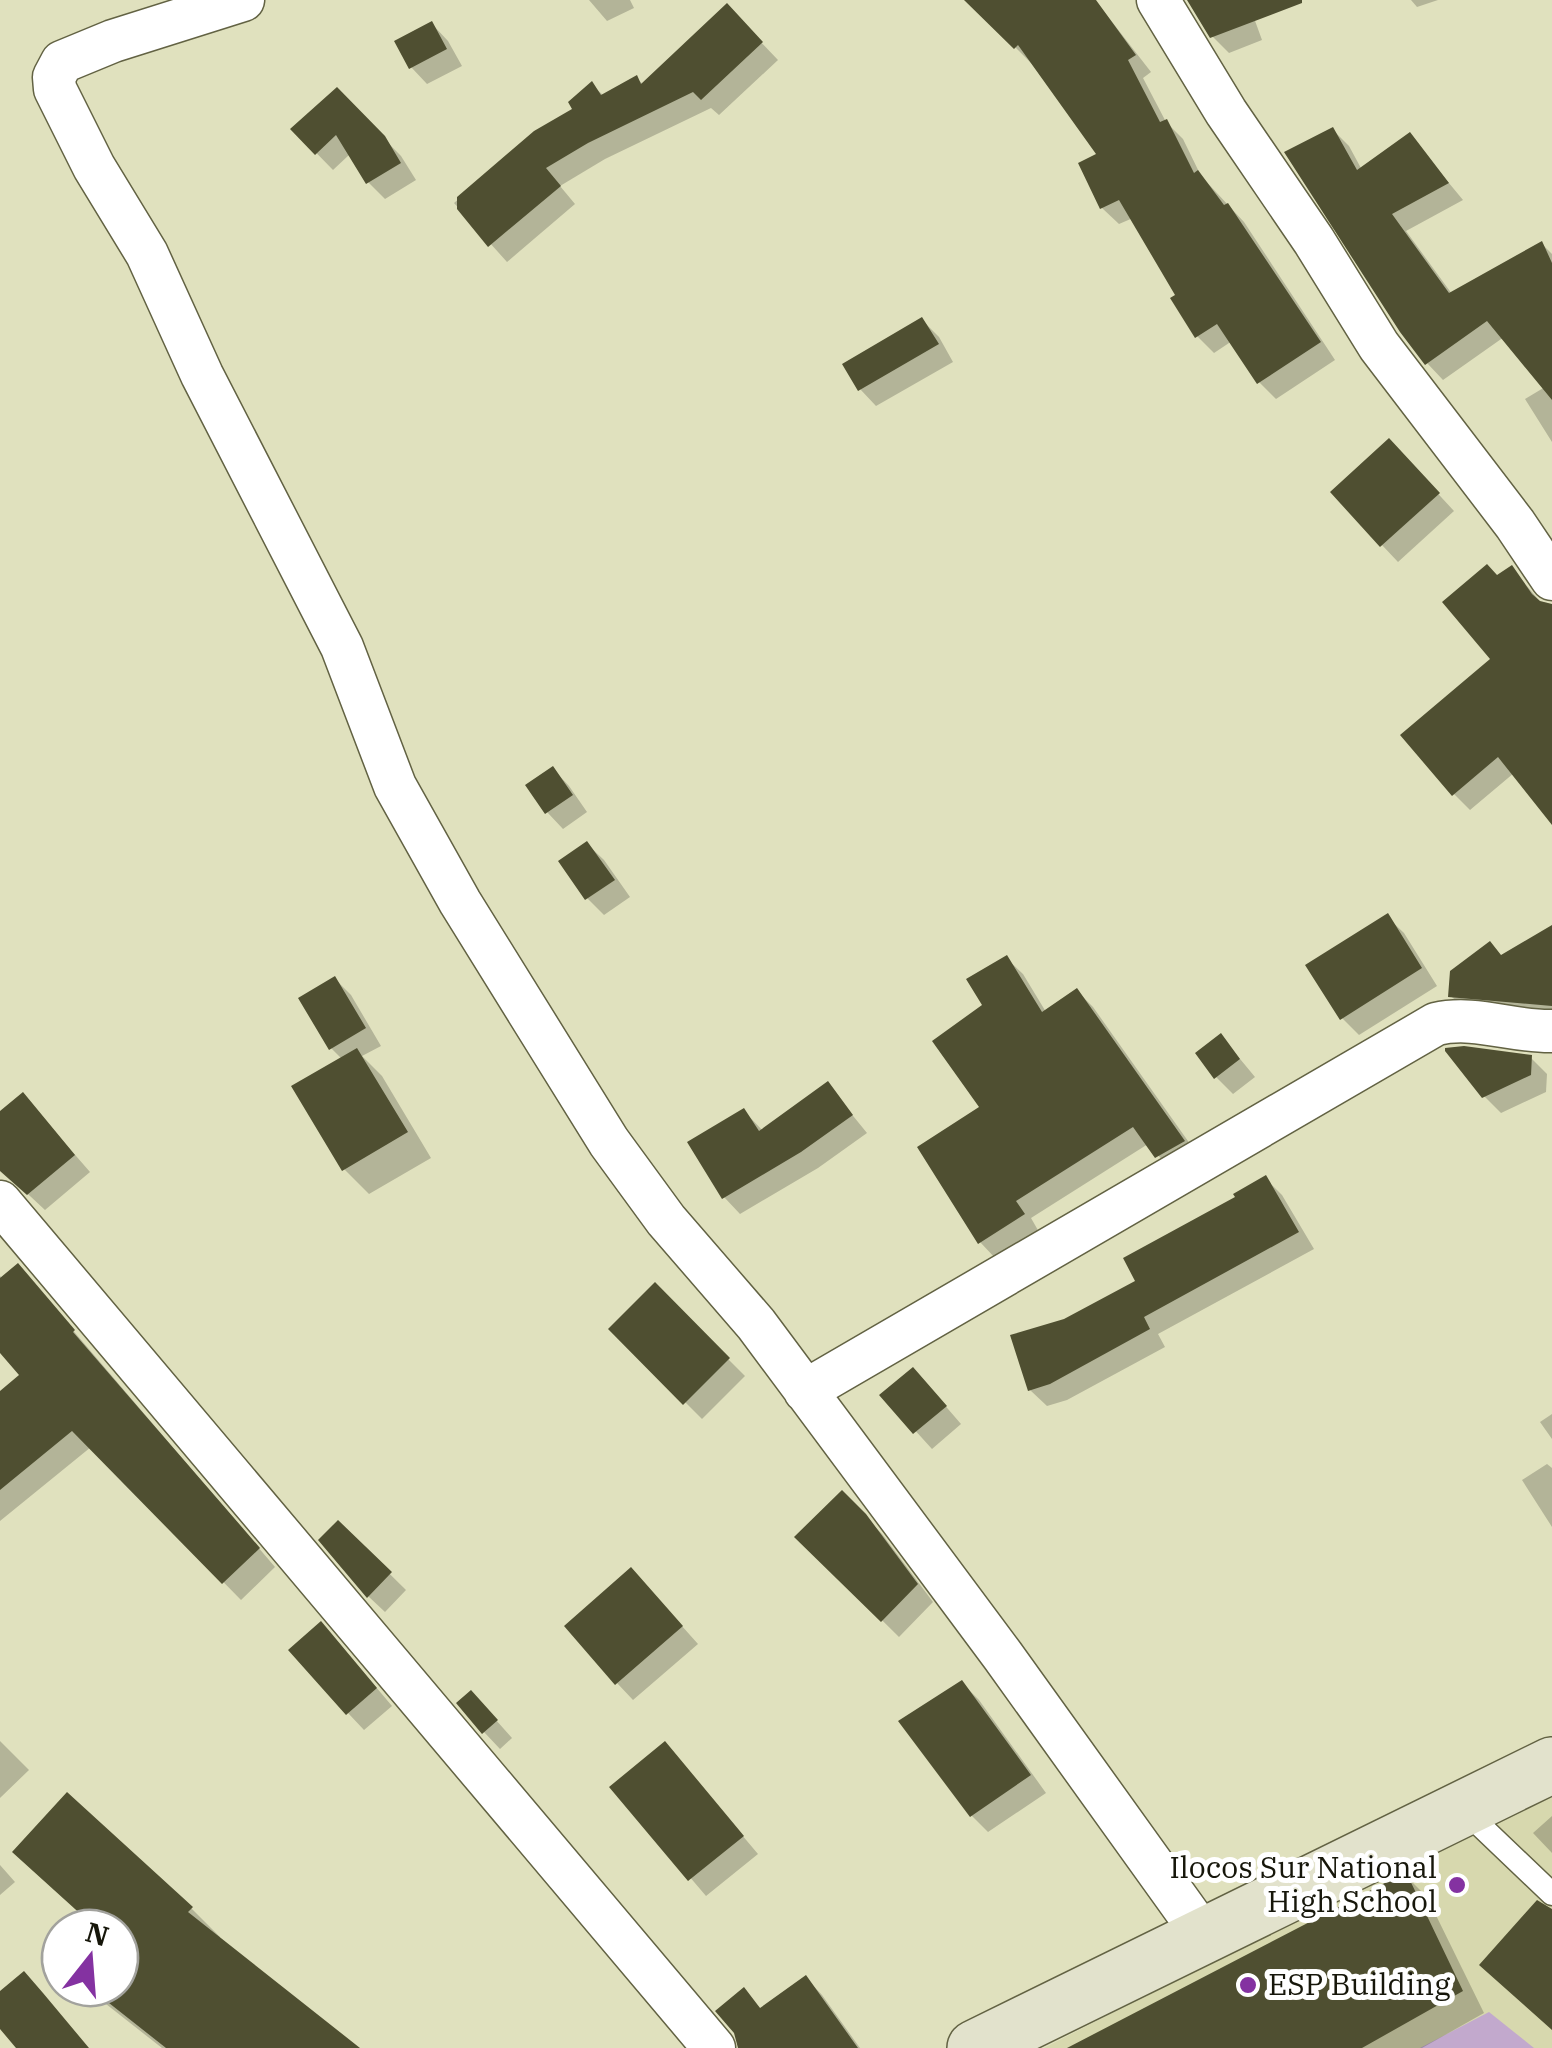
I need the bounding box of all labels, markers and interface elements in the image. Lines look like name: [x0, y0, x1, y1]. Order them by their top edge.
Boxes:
place label: Ilocos Sur National High School: [1169, 1847, 1437, 1920]
marker: Ilocos Sur National High School: [1446, 1874, 1468, 1896]
north arrow: [40, 1908, 140, 2008]
text: N: [81, 1913, 113, 1955]
place label: ESP Building: [1268, 1964, 1451, 2003]
marker: ESP Building: [1237, 1974, 1259, 1996]

